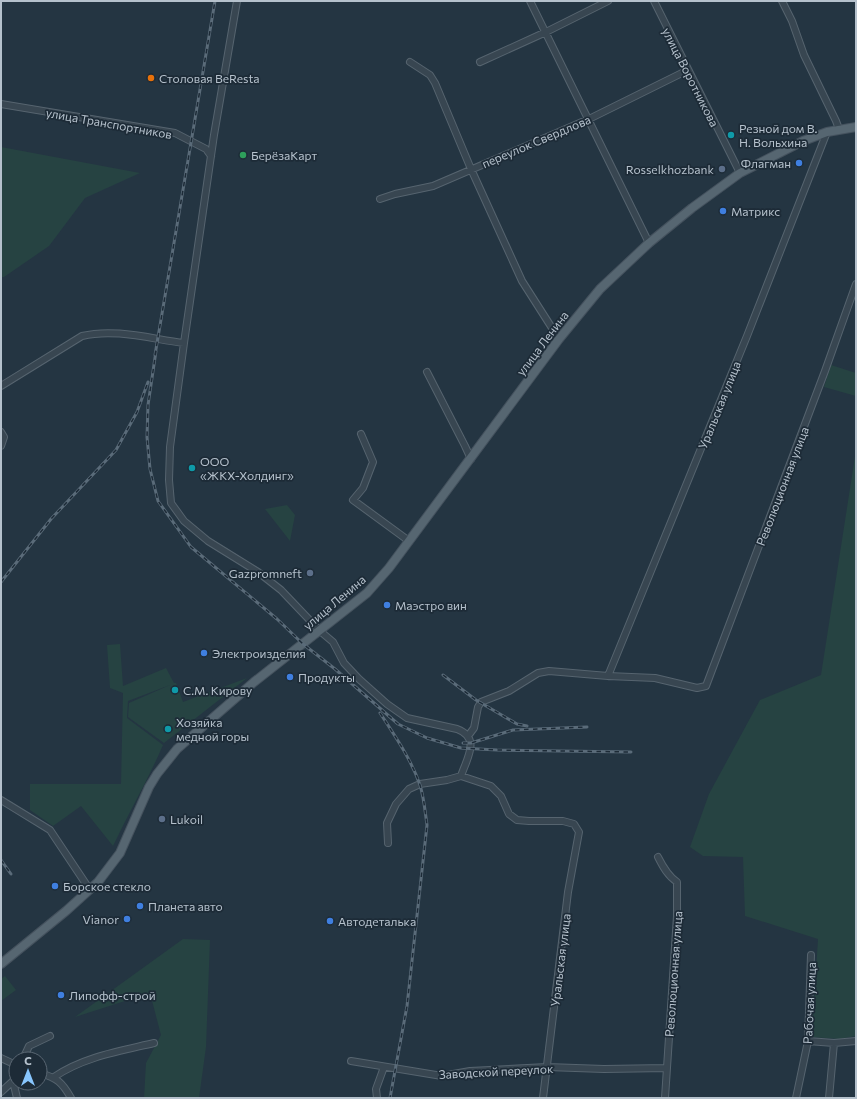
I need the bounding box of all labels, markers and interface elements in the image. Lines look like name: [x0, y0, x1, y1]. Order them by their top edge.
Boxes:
street label: улица Воротникова: [660, 25, 722, 129]
place label: Столовая BeResta: [159, 71, 260, 85]
marker: Столовая BeResta: [146, 73, 156, 83]
street label: улица Транспортников: [45, 105, 173, 141]
street label: переулок Свердлова: [479, 112, 593, 170]
place label: Резной дом В. Н. Вольхина: [739, 121, 817, 149]
marker: Резной дом В. Н. Вольхина: [726, 130, 736, 140]
place label: БерёзаКарт: [251, 148, 317, 162]
marker: БерёзаКарт: [238, 150, 248, 160]
place label: Флагман: [741, 156, 791, 170]
marker: Флагман: [794, 158, 804, 168]
place label: Rosselkhozbank: [626, 162, 714, 176]
marker: Rosselkhozbank: [717, 164, 727, 174]
place label: Матрикс: [731, 204, 780, 218]
marker: Матрикс: [718, 206, 728, 216]
street label: улица Ленина: [513, 308, 571, 378]
street label: Уральская улица: [695, 359, 743, 451]
street label: Революционная улица: [753, 425, 811, 547]
place label: ООО «ЖКХ-Холдинг»: [200, 454, 294, 482]
marker: ООО «ЖКХ-Холдинг»: [187, 463, 197, 473]
place label: Gazpromneft: [229, 566, 302, 580]
marker: Gazpromneft: [305, 568, 315, 578]
street label: улица Ленина: [300, 572, 368, 632]
place label: Маэстро вин: [395, 598, 467, 612]
marker: Маэстро вин: [382, 600, 392, 610]
place label: Электроизделия: [212, 646, 306, 660]
marker: Электроизделия: [199, 648, 209, 658]
place label: Продукты: [298, 670, 355, 684]
marker: Продукты: [285, 672, 295, 682]
place label: С.М. Кирову: [183, 683, 252, 697]
marker: С.М. Кирову: [170, 685, 180, 695]
place label: Хозяйка медной горы: [176, 715, 249, 743]
marker: Хозяйка медной горы: [163, 724, 173, 734]
place label: Lukoil: [170, 812, 203, 826]
marker: Lukoil: [157, 814, 167, 824]
place label: Борское стекло: [63, 879, 151, 893]
marker: Борское стекло: [50, 881, 60, 891]
place label: Планета авто: [148, 899, 223, 913]
marker: Планета авто: [135, 901, 145, 911]
street label: Революционная улица: [662, 911, 684, 1037]
place label: Vianor: [83, 912, 119, 926]
street label: Уральская улица: [547, 913, 573, 1007]
marker: Vianor: [122, 914, 132, 924]
place label: Автодеталька: [338, 914, 416, 928]
marker: Автодеталька: [325, 916, 335, 926]
street label: Рабочая улица: [800, 962, 818, 1044]
place label: Липофф-строй: [69, 988, 156, 1002]
marker: Липофф-строй: [56, 990, 66, 1000]
north arrow: [8, 1051, 48, 1091]
text: С: [24, 1054, 32, 1067]
street label: Заводской переулок: [438, 1061, 554, 1081]

